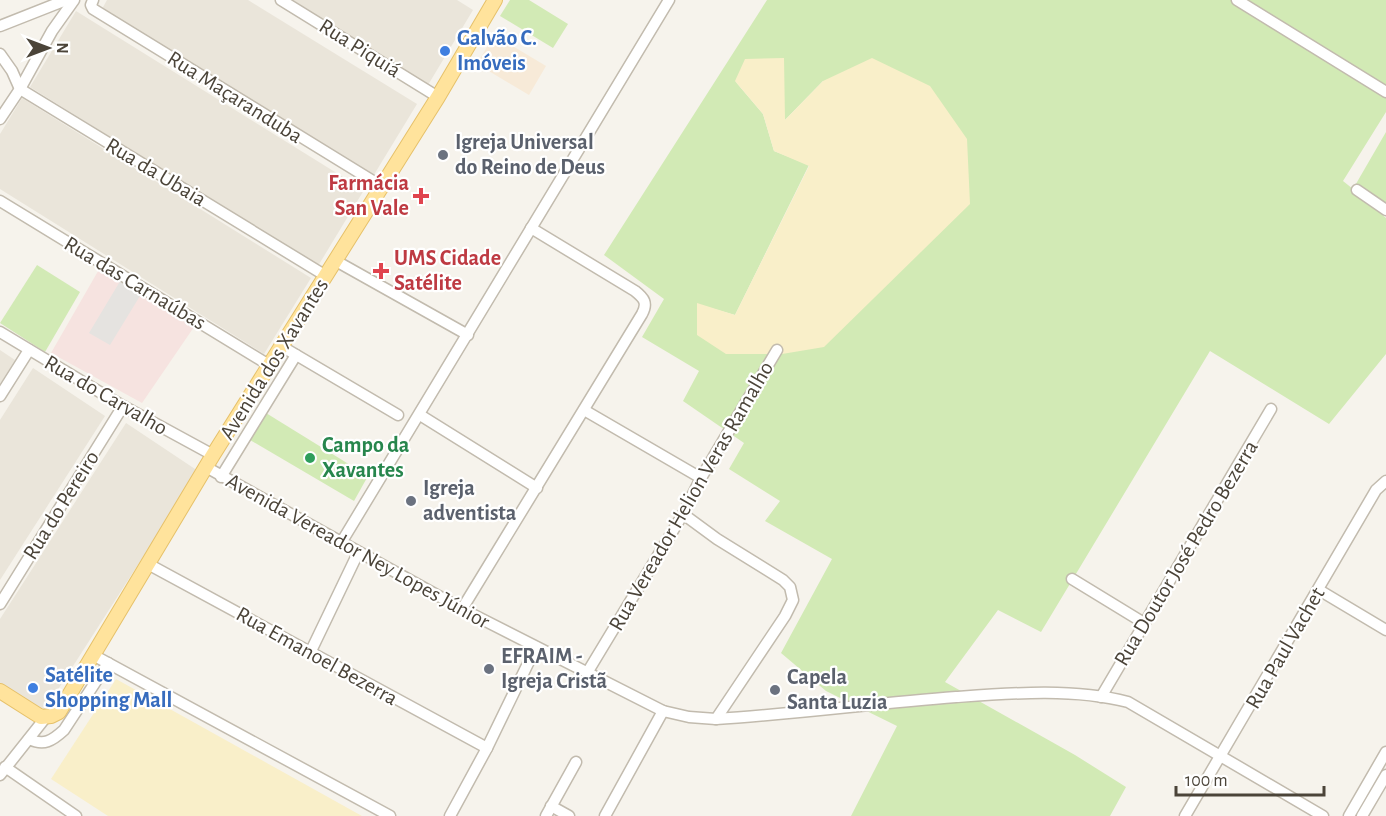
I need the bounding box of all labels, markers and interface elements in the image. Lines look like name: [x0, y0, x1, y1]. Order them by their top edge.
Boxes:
street label: Rua Piquiá: [315, 14, 405, 82]
north arrow: [18, 18, 78, 78]
place label: Galvão C. Imóveis: [457, 27, 537, 74]
text: N: [54, 42, 70, 54]
marker: Galvão C. Imóveis: [438, 44, 452, 58]
street label: Rua Maçaranduba: [164, 47, 306, 147]
place label: Igreja Universal do Reino de Deus: [455, 131, 605, 178]
street label: Rua da Ubaia: [102, 134, 210, 210]
marker: Igreja Universal do Reino de Deus: [436, 148, 450, 162]
place label: Farmácia San Vale: [328, 172, 409, 219]
marker: Farmácia San Vale: [414, 189, 428, 203]
street label: Rua das Carnaúbas: [60, 232, 210, 334]
place label: UMS Cidade Satélite: [394, 247, 501, 294]
marker: UMS Cidade Satélite: [372, 262, 390, 280]
street label: Avenida dos Xavantes: [216, 275, 332, 443]
street label: Rua do Carvalho: [41, 351, 171, 439]
street label: Rua Vereador Helion Veras Ramalho: [605, 358, 777, 634]
place label: Campo da Xavantes: [322, 434, 410, 481]
street label: Rua Doutor José Pedro Bezerra: [1110, 437, 1262, 669]
street label: Rua do Pereiro: [19, 447, 103, 563]
marker: Campo da Xavantes: [303, 451, 317, 465]
street label: Avenida Vereador Ney Lopes Júnior: [223, 469, 493, 633]
place label: Igreja adventista: [423, 477, 517, 524]
marker: Igreja adventista: [404, 494, 418, 508]
street label: Rua Paul Vachet: [1241, 583, 1329, 713]
street label: Rua Emanoel Bezerra: [233, 603, 401, 709]
place label: EFRAIM - Igreja Cristã: [501, 645, 608, 693]
marker: EFRAIM - Igreja Cristã: [482, 662, 496, 676]
place label: Satélite Shopping Mall: [45, 664, 172, 711]
place label: Capela Santa Luzia: [787, 666, 888, 713]
marker: Satélite Shopping Mall: [26, 681, 40, 695]
marker: Capela Santa Luzia: [768, 683, 782, 697]
scale bar: [1176, 759, 1324, 797]
text: 100 m: [1185, 772, 1228, 790]

